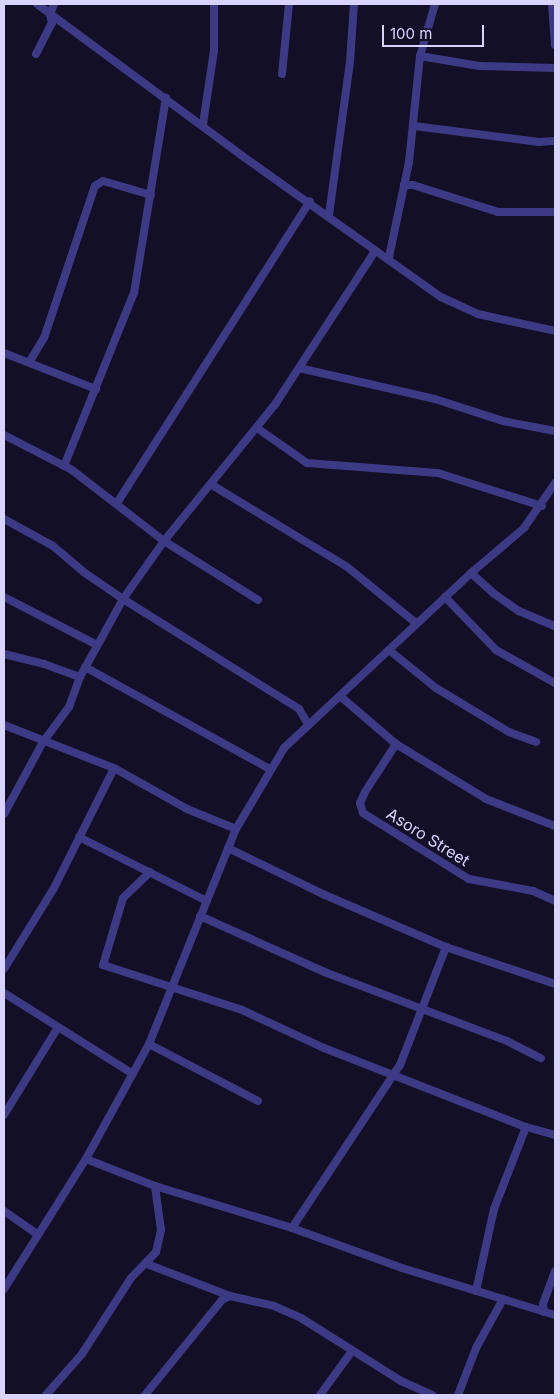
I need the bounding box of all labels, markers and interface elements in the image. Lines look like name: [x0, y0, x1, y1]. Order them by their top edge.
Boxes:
scale bar: [384, 15, 486, 47]
text: 100 m: [390, 24, 432, 43]
street label: Asoro Street: [383, 804, 473, 870]

